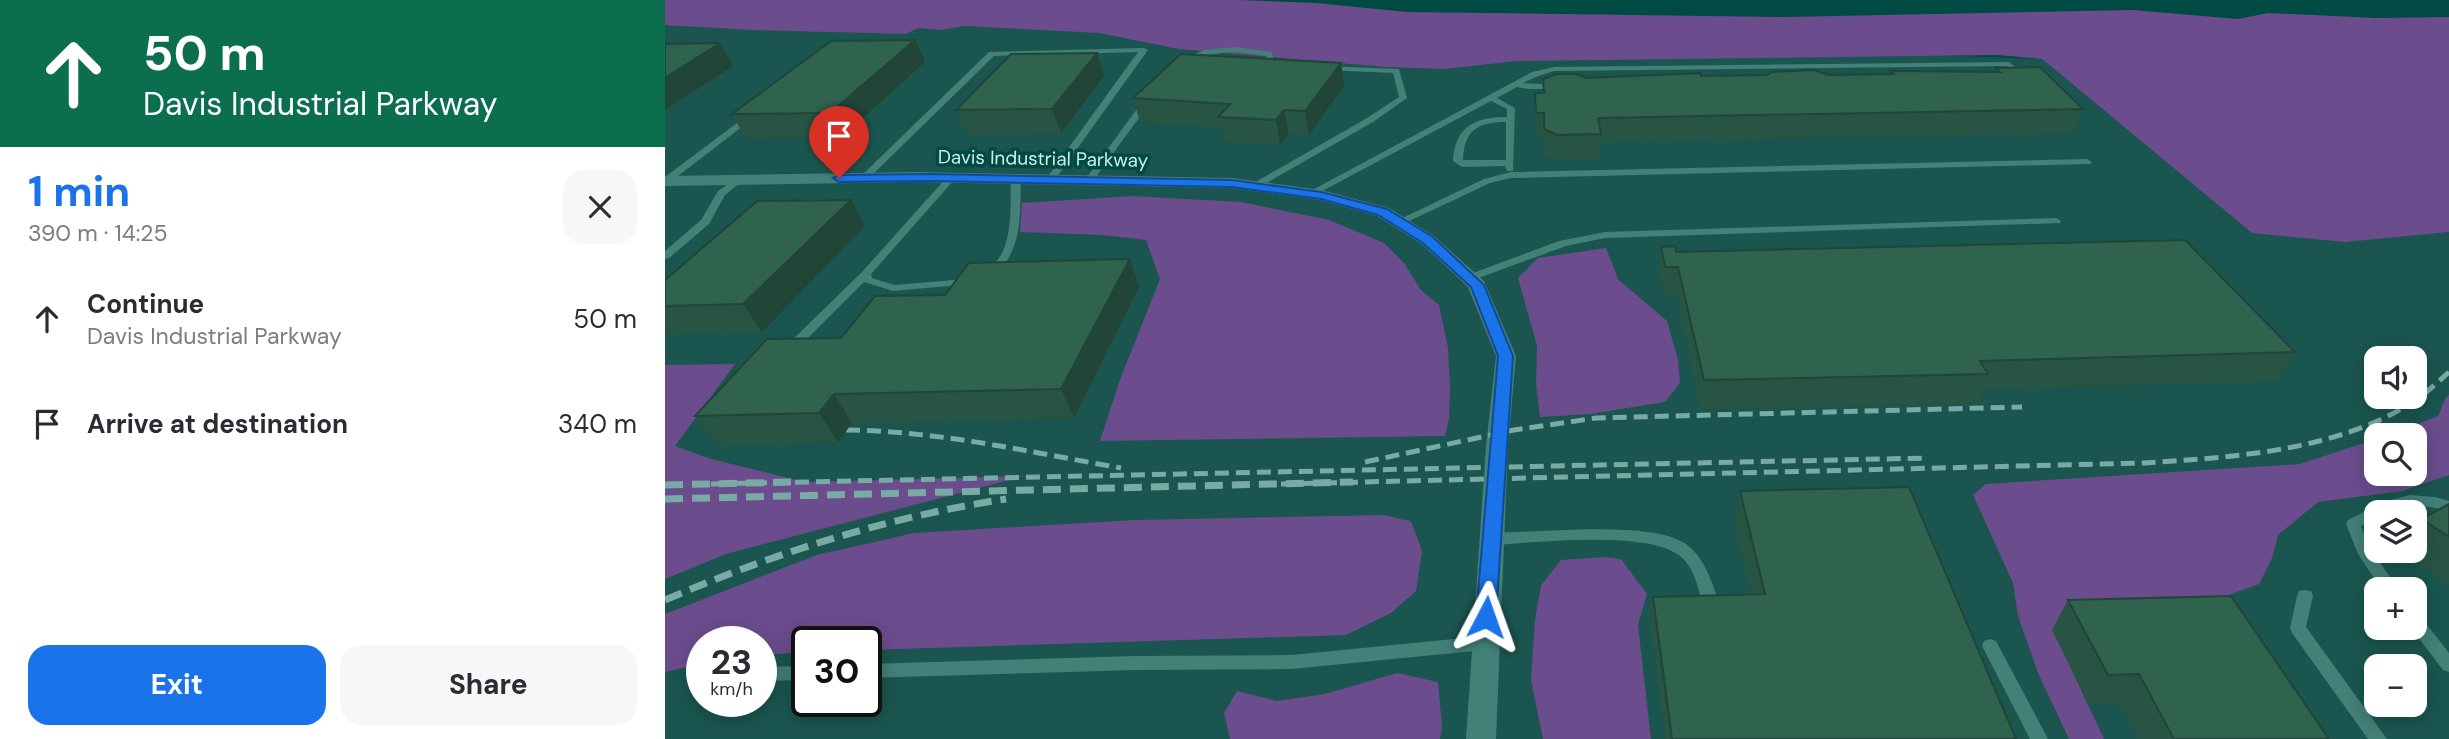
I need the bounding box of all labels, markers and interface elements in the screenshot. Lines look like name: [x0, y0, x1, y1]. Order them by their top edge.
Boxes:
text: 50 m: [143, 21, 266, 85]
icon: ahead: [28, 28, 119, 119]
text: Davis Industrial Parkway: [143, 83, 497, 125]
pin: [809, 106, 869, 178]
icon: arrive: [820, 117, 858, 155]
street label: Davis Industrial Parkway: [938, 144, 1149, 173]
text: 1 min: [28, 164, 130, 219]
button: close: [563, 170, 637, 244]
text: 390 m · 14:25: [28, 218, 168, 248]
text: Continue: [87, 287, 204, 321]
icon: ahead: [28, 300, 66, 338]
text: 50 m: [573, 302, 637, 336]
text: Davis Industrial Parkway: [87, 321, 342, 351]
map controls: [2364, 346, 2427, 717]
button: sound: [2364, 346, 2427, 409]
icon: arrive: [28, 405, 66, 443]
text: Arrive at destination: [87, 407, 348, 441]
text: 340 m: [558, 407, 637, 441]
button: search: [2364, 423, 2427, 486]
button: layers: [2364, 500, 2427, 563]
button: +: [2364, 577, 2427, 640]
position arrow: [1449, 580, 1523, 654]
speed limit sign: 30: [791, 626, 882, 717]
text: 23: [711, 639, 752, 685]
button: Exit: [28, 645, 326, 725]
button: Share: [340, 645, 637, 725]
button: −: [2364, 654, 2427, 717]
text: km/h: [710, 677, 753, 701]

